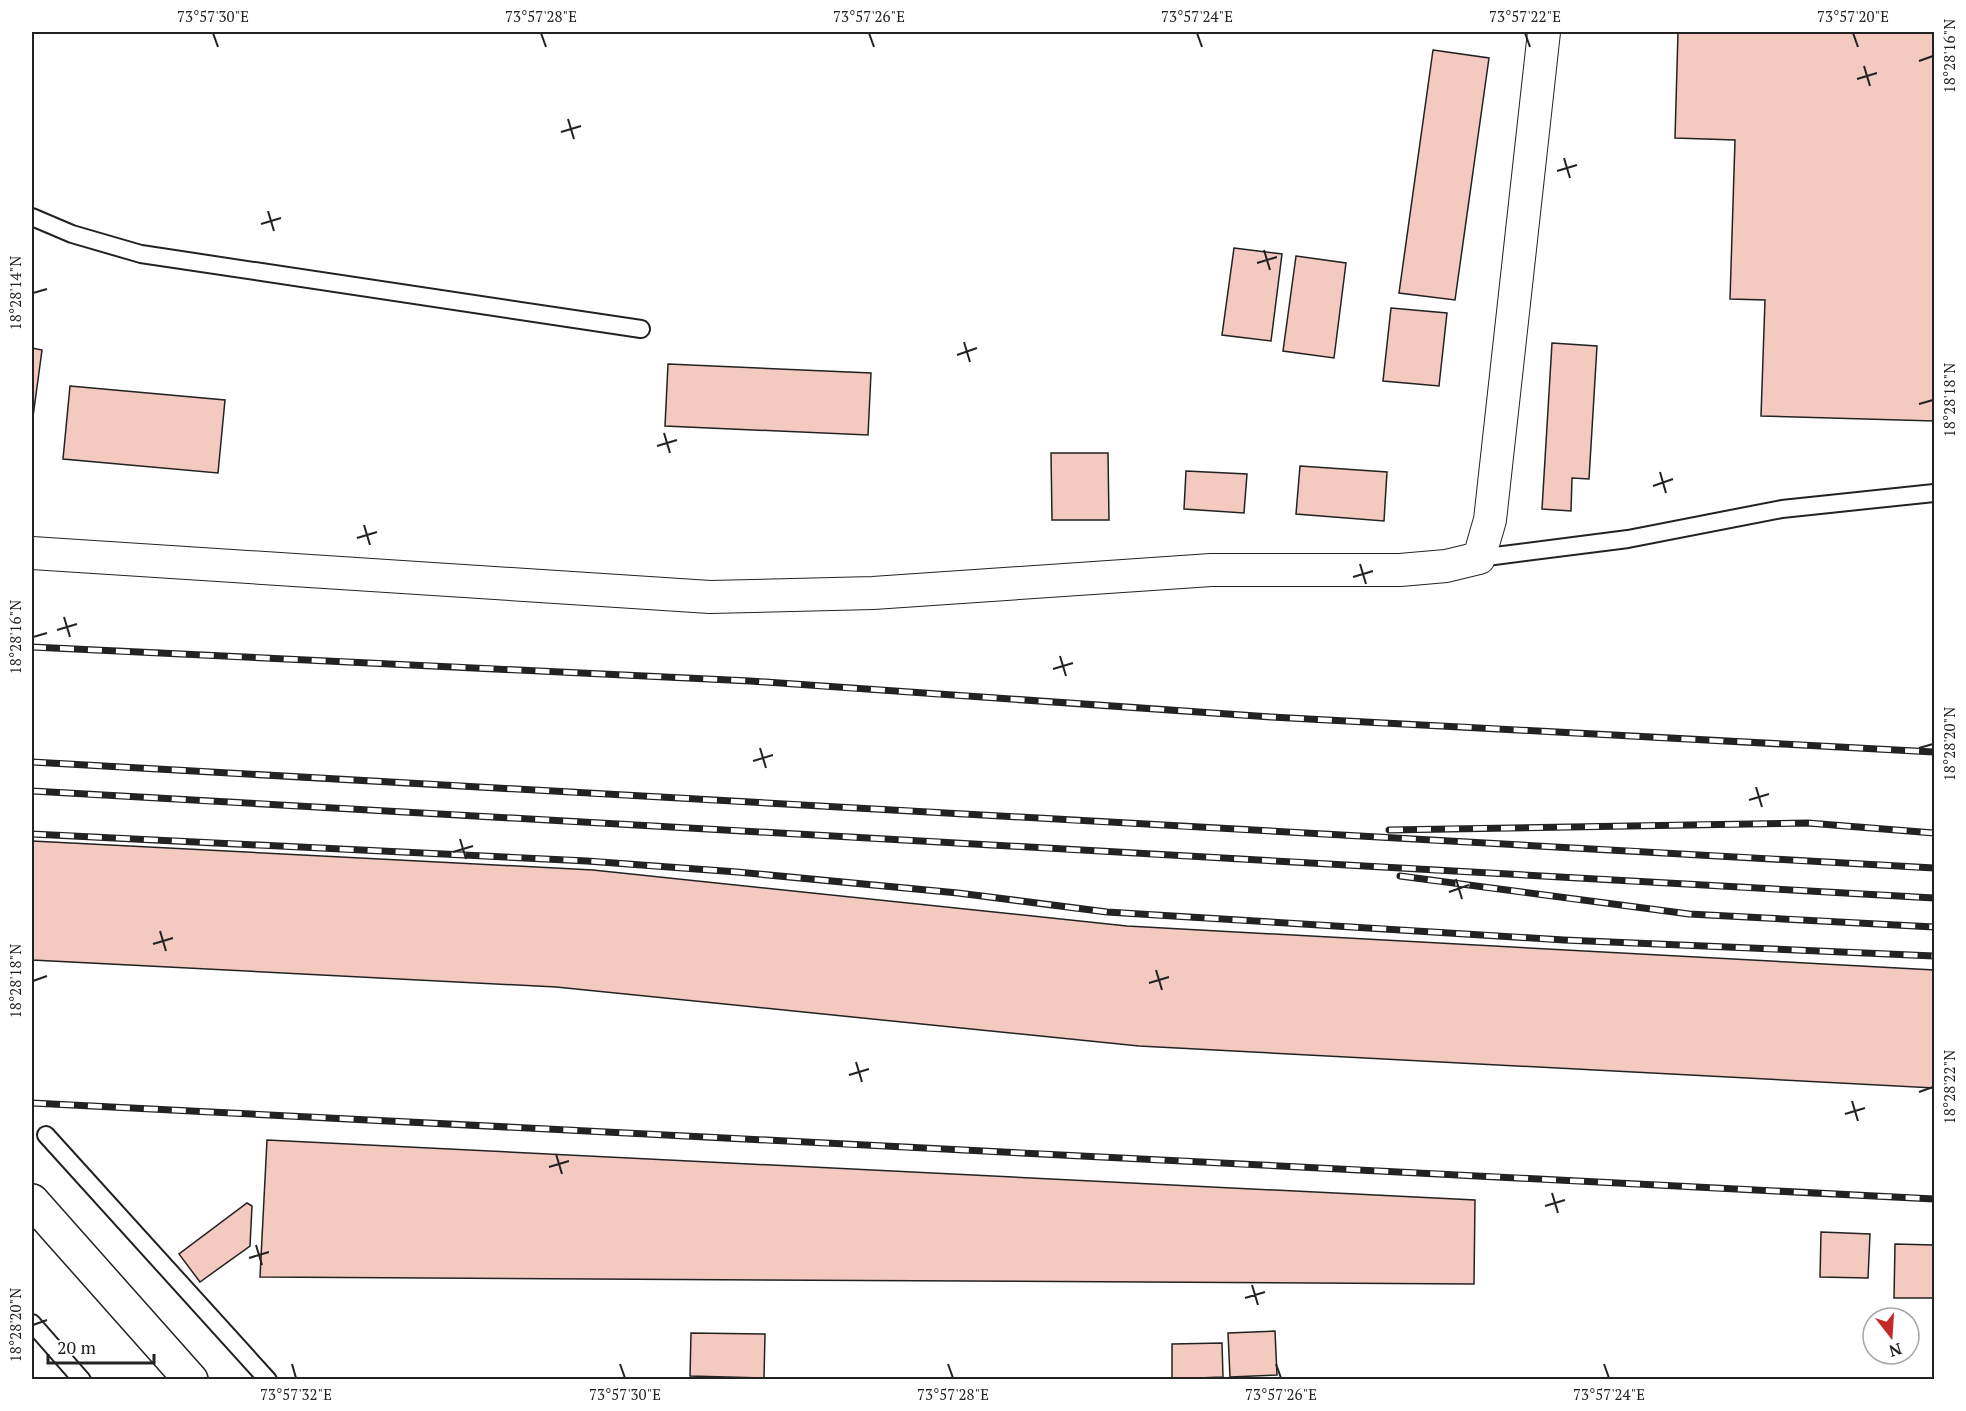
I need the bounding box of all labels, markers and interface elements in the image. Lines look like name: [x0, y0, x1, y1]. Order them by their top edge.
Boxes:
text: 73°57'30"E: [177, 6, 249, 26]
text: 73°57'28"E: [505, 6, 577, 26]
text: 73°57'26"E: [833, 6, 905, 26]
text: 73°57'24"E: [1161, 6, 1233, 26]
text: 73°57'22"E: [1489, 6, 1561, 26]
text: 73°57'20"E: [1817, 6, 1889, 26]
text: 18°28'16"N: [1939, 19, 1959, 93]
text: 18°28'14"N: [5, 256, 25, 330]
text: 18°28'18"N: [1939, 363, 1959, 437]
text: 18°28'16"N: [5, 600, 25, 674]
text: 18°28'20"N: [1939, 707, 1959, 781]
text: 18°28'18"N: [5, 944, 25, 1018]
text: 18°28'22"N: [1939, 1050, 1959, 1124]
text: 18°28'20"N: [5, 1288, 25, 1362]
north arrow: [1861, 1306, 1921, 1366]
scale bar: [48, 1327, 154, 1365]
text: 20 m: [57, 1335, 97, 1359]
text: N: [1886, 1338, 1904, 1363]
text: 73°57'32"E: [260, 1384, 332, 1404]
text: 73°57'30"E: [589, 1384, 661, 1404]
text: 73°57'28"E: [917, 1384, 989, 1404]
text: 73°57'26"E: [1245, 1384, 1317, 1404]
text: 73°57'24"E: [1573, 1384, 1645, 1404]

